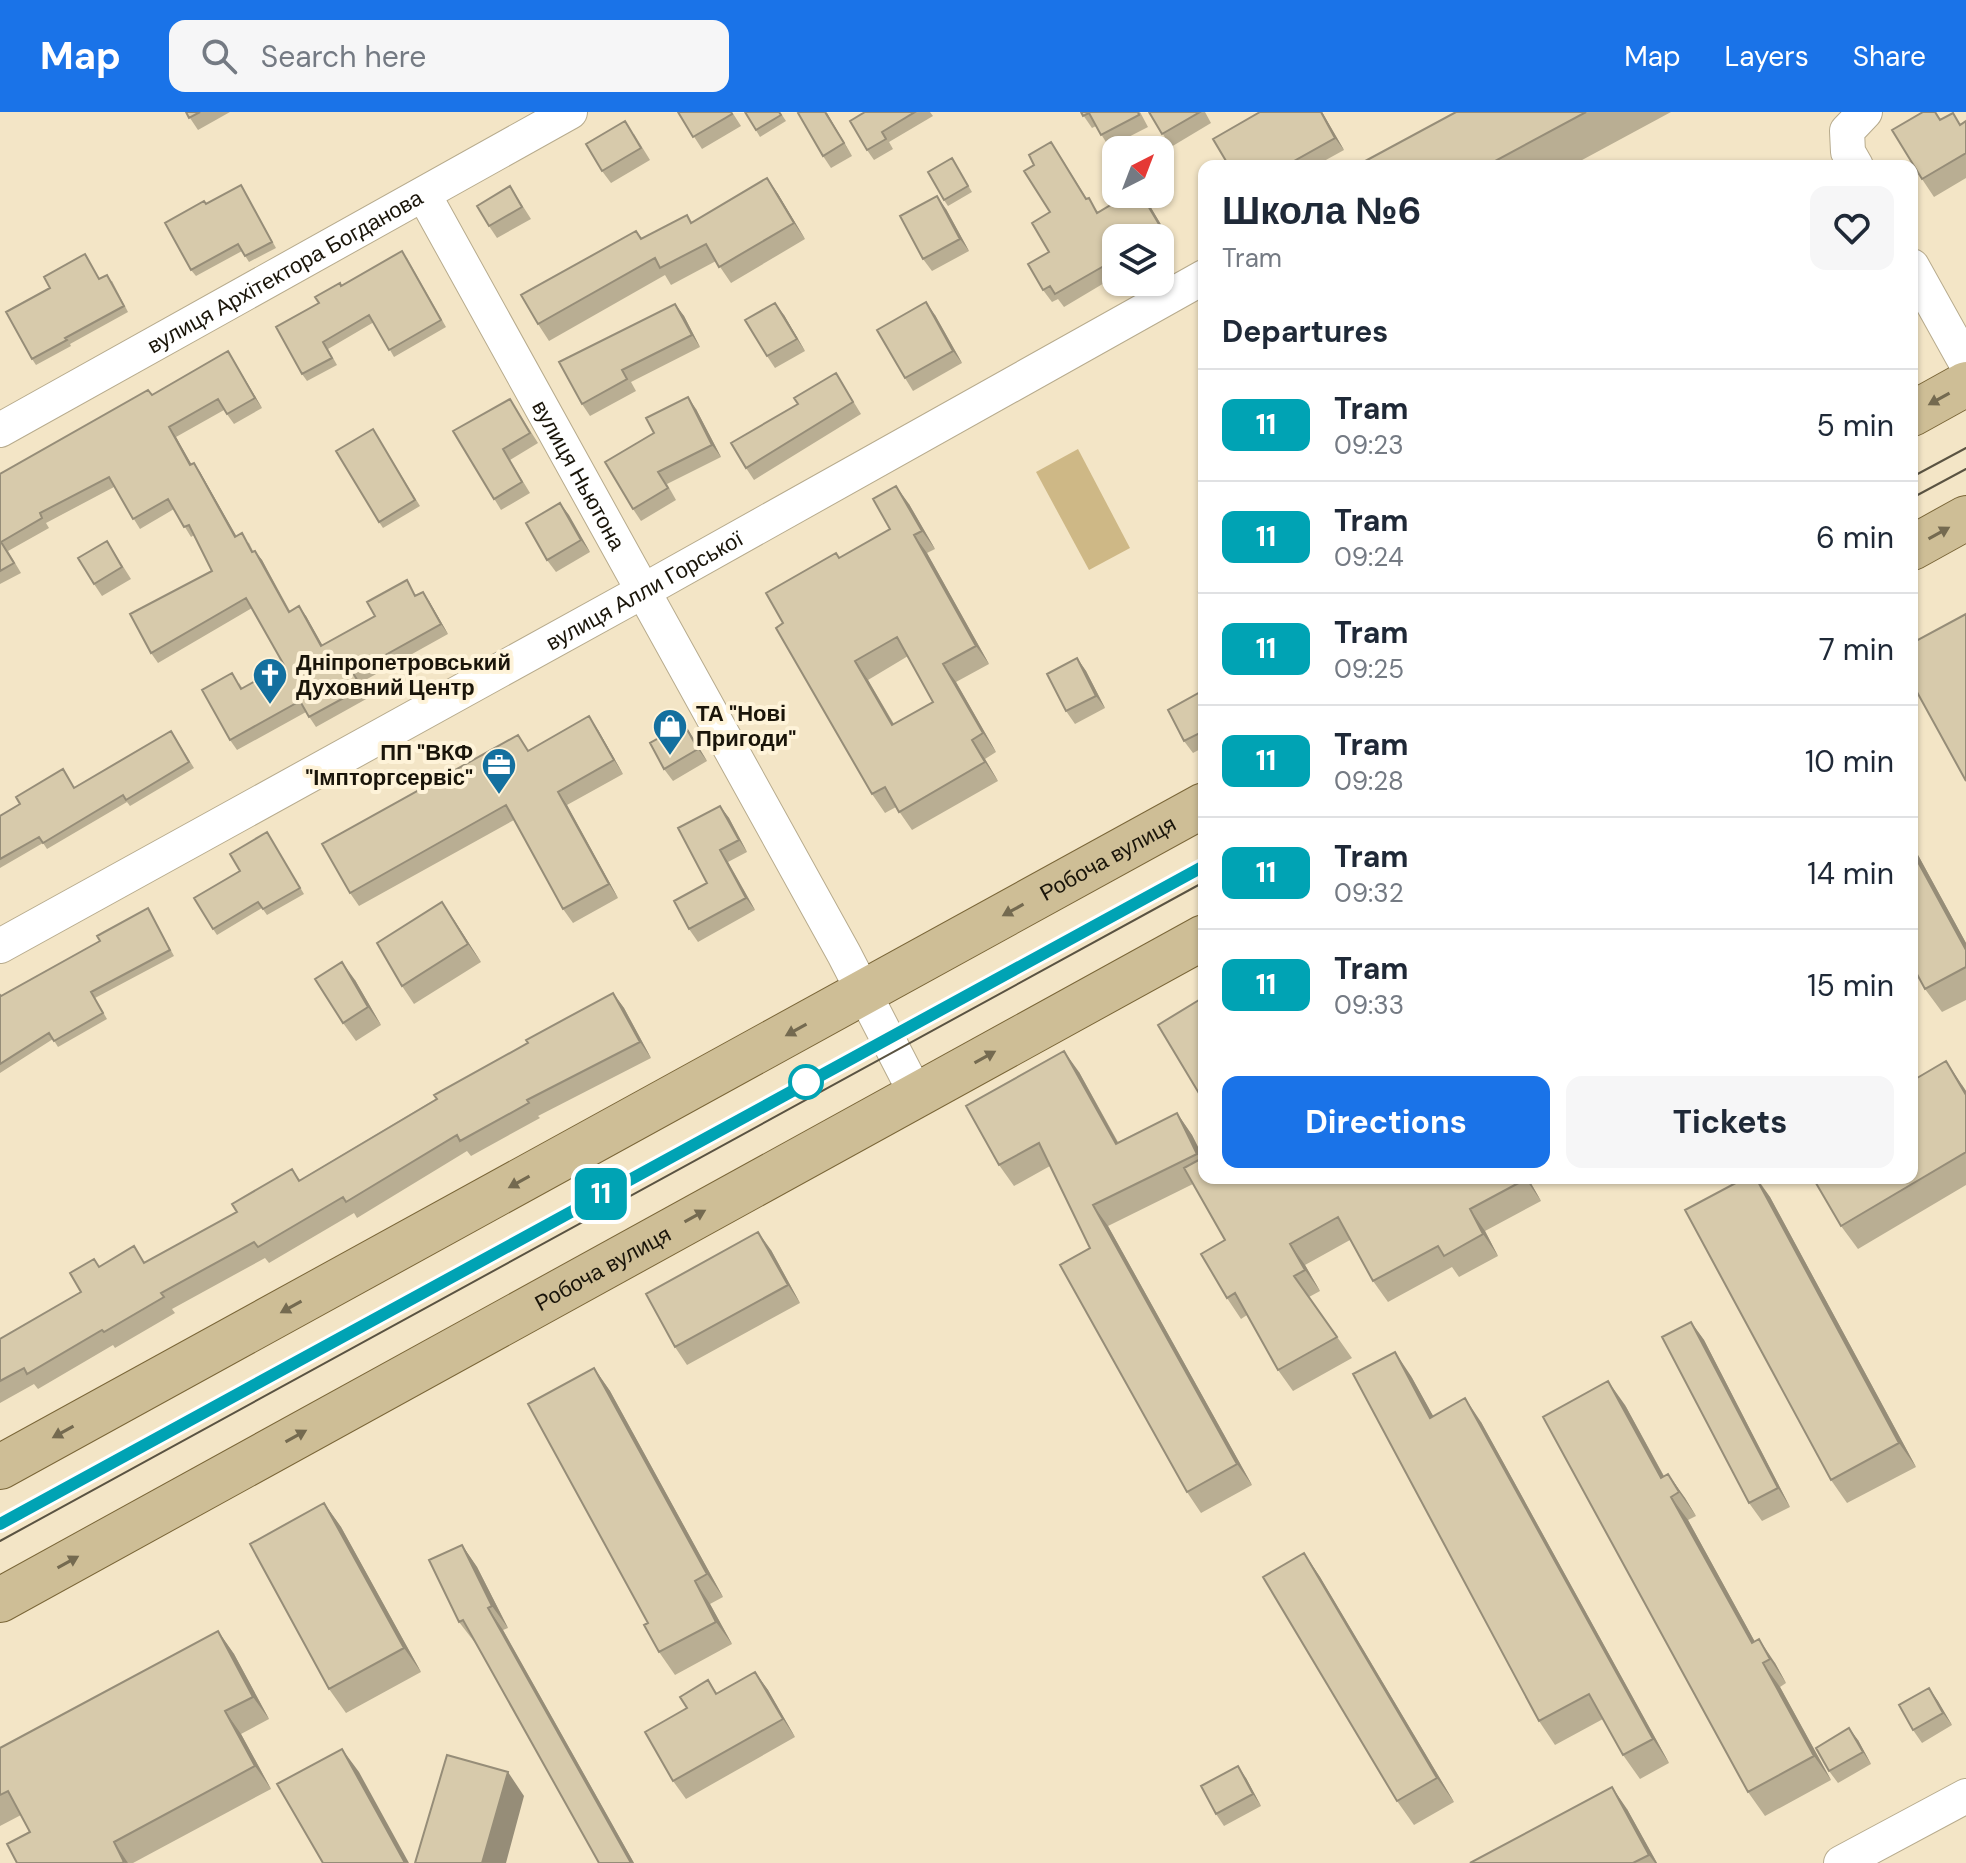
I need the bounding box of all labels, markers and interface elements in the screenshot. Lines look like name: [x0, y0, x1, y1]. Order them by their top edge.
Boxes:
search box: [169, 20, 729, 92]
text: Map: [40, 31, 121, 81]
icon: search: [197, 34, 241, 78]
text: Search here: [261, 37, 426, 76]
text: Map: [1624, 38, 1681, 75]
text: Layers: [1725, 38, 1809, 75]
text: Share: [1853, 38, 1926, 75]
north arrow: [1102, 136, 1174, 208]
map controls: [1102, 136, 1174, 296]
street label: вулиця Архітектора Богданова: [142, 182, 428, 360]
text: Школа №6: [1222, 186, 1422, 236]
button: heart: [1810, 186, 1894, 270]
button: layers: [1102, 224, 1174, 296]
text: Tram: [1222, 241, 1282, 275]
text: Departures: [1222, 312, 1388, 351]
text: Tram: [1334, 389, 1409, 428]
one-way arrow: [1928, 392, 1950, 406]
street label: вулиця Ньютона: [526, 395, 632, 556]
text: 11: [1256, 406, 1276, 443]
text: 5 min: [1817, 406, 1894, 445]
text: 09:23: [1334, 428, 1404, 462]
text: Tram: [1334, 501, 1409, 540]
text: 11: [1256, 518, 1276, 555]
text: 6 min: [1816, 518, 1894, 557]
street label: вулиця Алли Горської: [540, 524, 748, 657]
one-way arrow: [1928, 526, 1950, 540]
text: 09:24: [1334, 540, 1404, 574]
text: Tram: [1334, 613, 1409, 652]
text: 11: [1256, 630, 1276, 667]
text: 7 min: [1819, 630, 1894, 669]
place label: Дніпропетровський Духовний Центр: [296, 648, 511, 702]
text: 09:25: [1334, 652, 1404, 686]
church icon: Дніпропетровський Духовний Центр: [251, 656, 289, 706]
place label: ТА "Нові Пригоди": [696, 699, 796, 753]
shop icon: ТА "Нові Пригоди": [651, 707, 689, 757]
text: Tram: [1334, 725, 1409, 764]
place label: ПП "ВКФ "Імпторгсервіс": [305, 738, 473, 792]
text: 11: [1256, 742, 1276, 779]
text: 10 min: [1805, 742, 1894, 781]
office icon: ПП "ВКФ "Імпторгсервіс": [480, 746, 518, 796]
text: 09:28: [1334, 764, 1404, 798]
street label: Робоча вулиця: [1034, 809, 1181, 907]
text: Tram: [1334, 837, 1409, 876]
text: 11: [1256, 854, 1276, 891]
text: 14 min: [1807, 854, 1894, 893]
text: 09:32: [1334, 876, 1404, 910]
one-way arrow: [1002, 903, 1024, 917]
text: Tram: [1334, 949, 1409, 988]
text: 11: [1256, 966, 1276, 1003]
text: 15 min: [1807, 966, 1894, 1005]
text: 09:33: [1334, 988, 1404, 1022]
one-way arrow: [785, 1023, 808, 1037]
one-way arrow: [973, 1051, 996, 1064]
unlabelled marker: [789, 1065, 823, 1099]
button: Directions: [1222, 1076, 1550, 1168]
button: Tickets: [1566, 1076, 1894, 1168]
line badge: 11: [565, 1168, 637, 1220]
one-way arrow: [508, 1175, 530, 1189]
text: 11: [591, 1175, 611, 1212]
one-way arrow: [684, 1209, 707, 1223]
street label: Робоча вулиця: [529, 1219, 676, 1317]
one-way arrow: [280, 1300, 302, 1314]
one-way arrow: [52, 1425, 74, 1439]
one-way arrow: [285, 1430, 307, 1444]
one-way arrow: [57, 1555, 80, 1569]

